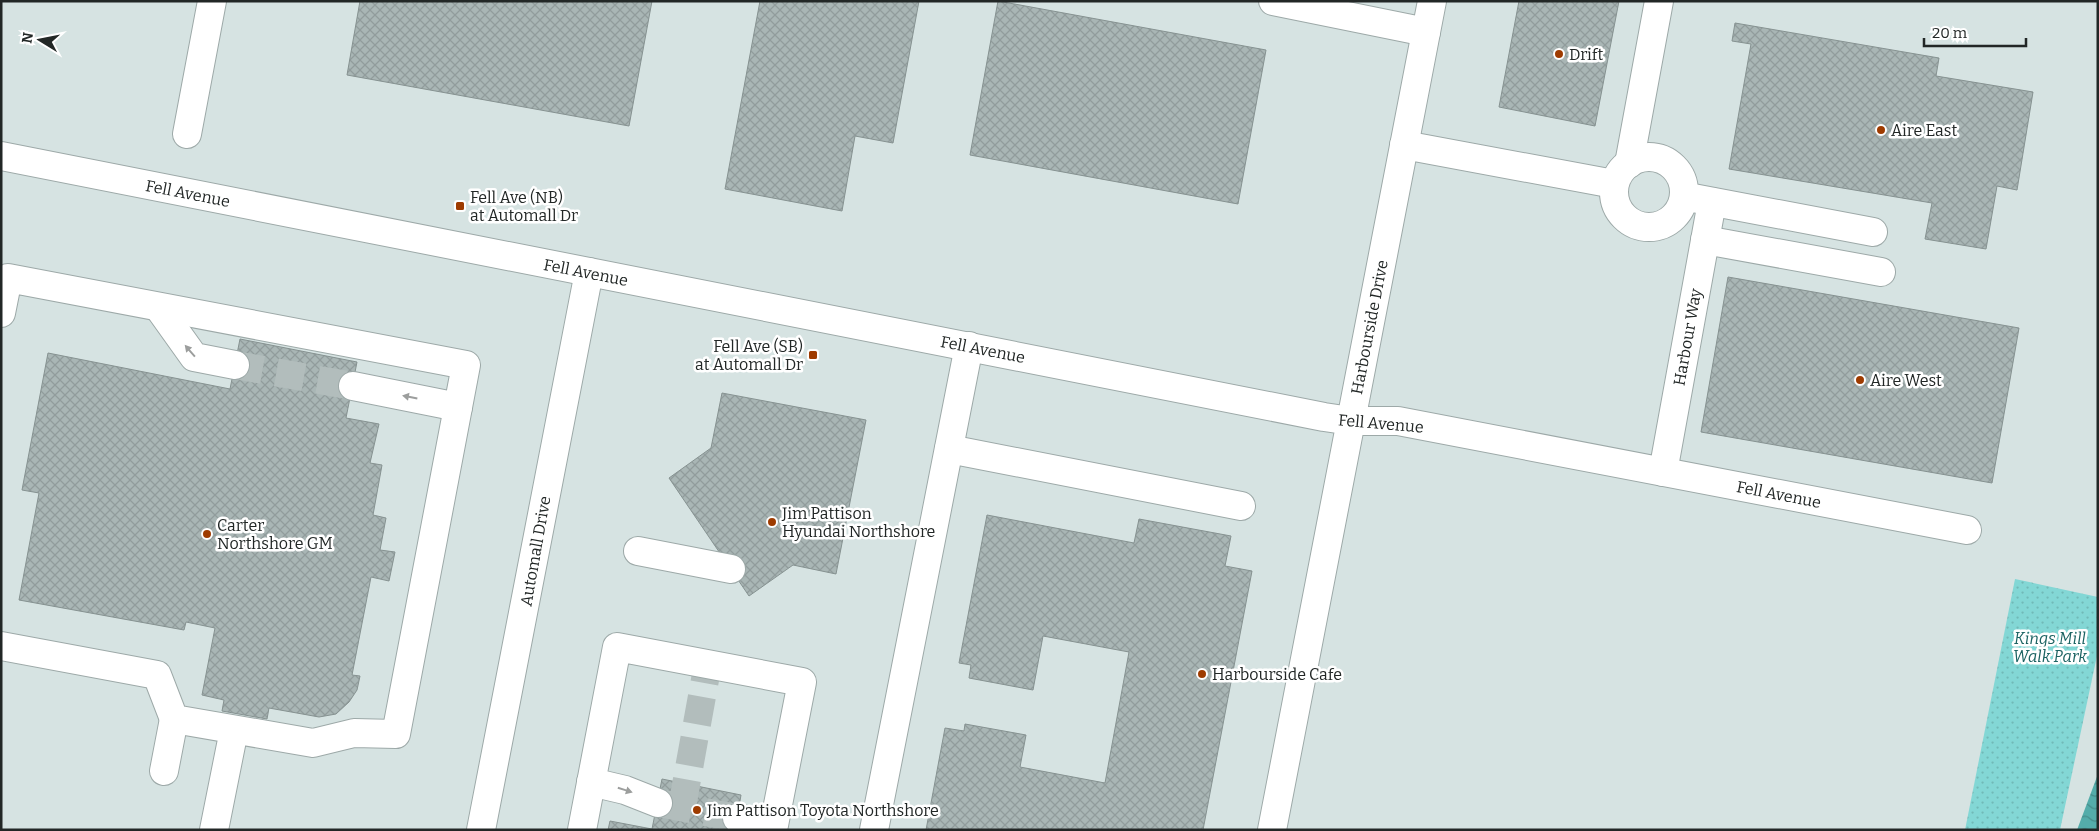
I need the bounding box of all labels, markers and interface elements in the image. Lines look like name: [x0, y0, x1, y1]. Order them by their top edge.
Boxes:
north arrow: [15, 15, 65, 65]
scale bar: [1924, 15, 2026, 47]
text: 20 m: [1932, 24, 1968, 42]
text: N: [18, 31, 37, 45]
place label: Drift: [1569, 45, 1604, 64]
marker: Drift: [1553, 48, 1565, 60]
place label: Aire East: [1891, 121, 1957, 140]
marker: Aire East: [1875, 124, 1887, 136]
street label: Fell Avenue: [144, 176, 232, 211]
place label: Fell Ave (NB) at Automall Dr: [470, 188, 578, 225]
marker: Fell Ave (NB) at Automall Dr: [454, 200, 466, 212]
street label: Fell Avenue: [542, 255, 630, 290]
street label: Harbourside Drive: [1347, 258, 1392, 396]
street label: Harbour Way: [1670, 286, 1705, 387]
street label: Fell Avenue: [939, 332, 1027, 367]
place label: Fell Ave (SB) at Automall Dr: [695, 337, 803, 374]
one-way arrow: [185, 344, 196, 357]
marker: Fell Ave (SB) at Automall Dr: [807, 349, 819, 361]
place label: Aire West: [1870, 371, 1942, 390]
marker: Aire West: [1854, 374, 1866, 386]
one-way arrow: [401, 393, 417, 401]
street label: Fell Avenue: [1337, 410, 1424, 437]
street label: Fell Avenue: [1735, 477, 1823, 512]
street label: Automall Drive: [516, 495, 555, 608]
place label: Jim Pattison Hyundai Northshore: [781, 504, 935, 541]
place label: Carter Northshore GM: [217, 516, 333, 553]
marker: Jim Pattison Hyundai Northshore: [766, 516, 778, 528]
marker: Carter Northshore GM: [201, 528, 213, 540]
park label: Kings Mill Walk Park: [2013, 629, 2087, 666]
place label: Harbourside Cafe: [1212, 665, 1342, 684]
marker: Harbourside Cafe: [1196, 668, 1208, 680]
one-way arrow: [618, 787, 633, 795]
place label: Jim Pattison Toyota Northshore: [706, 801, 939, 820]
marker: Jim Pattison Toyota Northshore: [691, 804, 703, 816]

